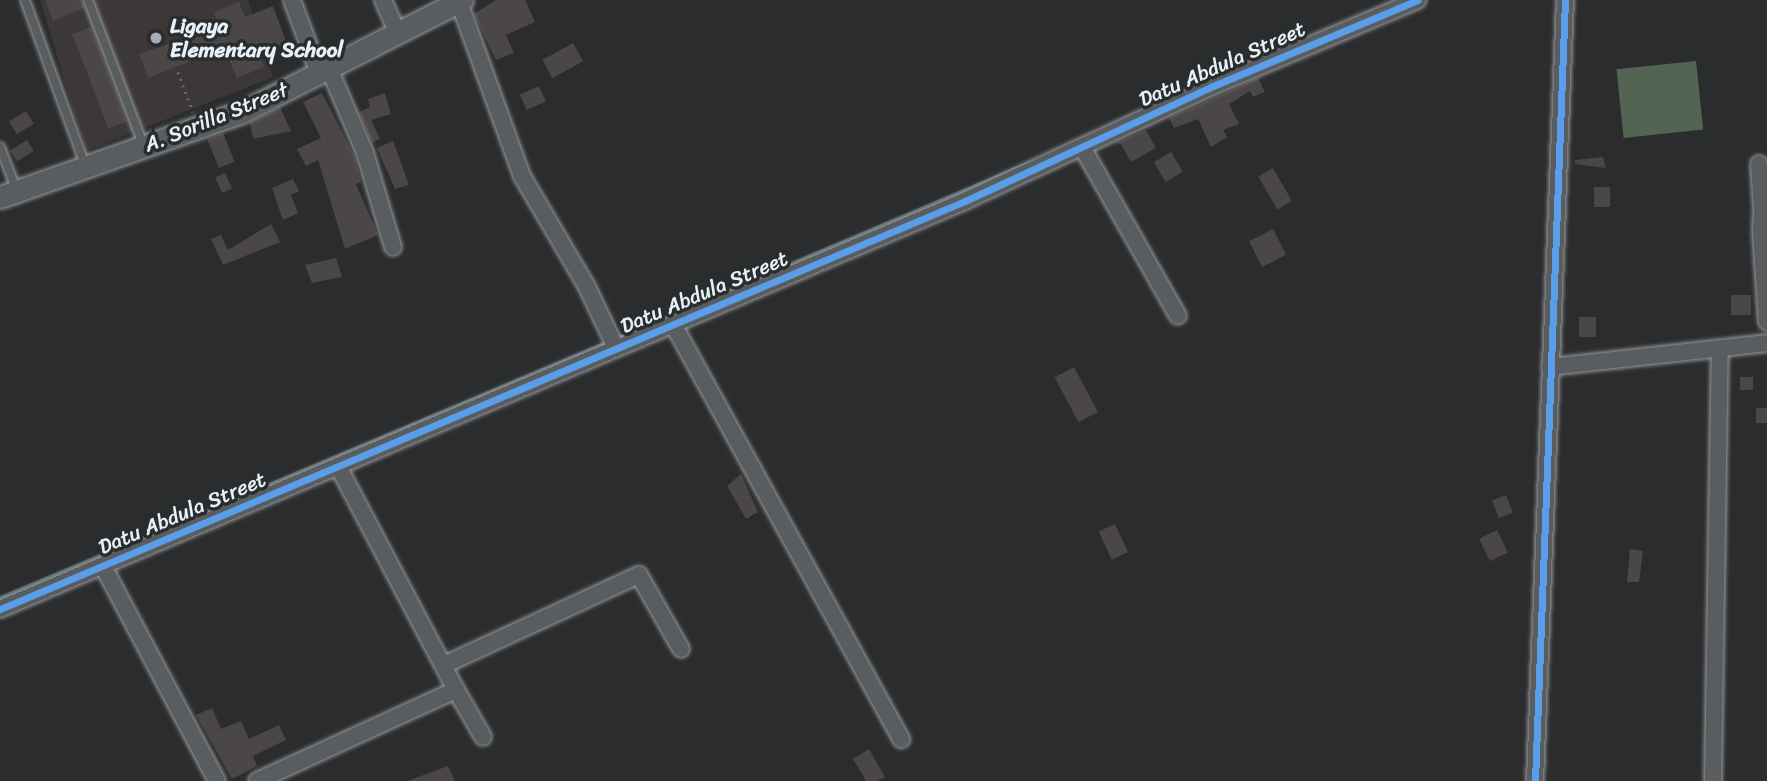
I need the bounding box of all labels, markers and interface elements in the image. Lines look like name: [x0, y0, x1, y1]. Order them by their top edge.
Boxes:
place label: Ligaya Elementary School: [170, 13, 343, 63]
street label: Datu Abdula Street: [1135, 16, 1309, 112]
marker: Ligaya Elementary School: [148, 30, 164, 46]
street label: A. Sorilla Street: [140, 77, 292, 157]
street label: Datu Abdula Street: [616, 245, 792, 339]
street label: Datu Abdula Street: [94, 466, 270, 560]

